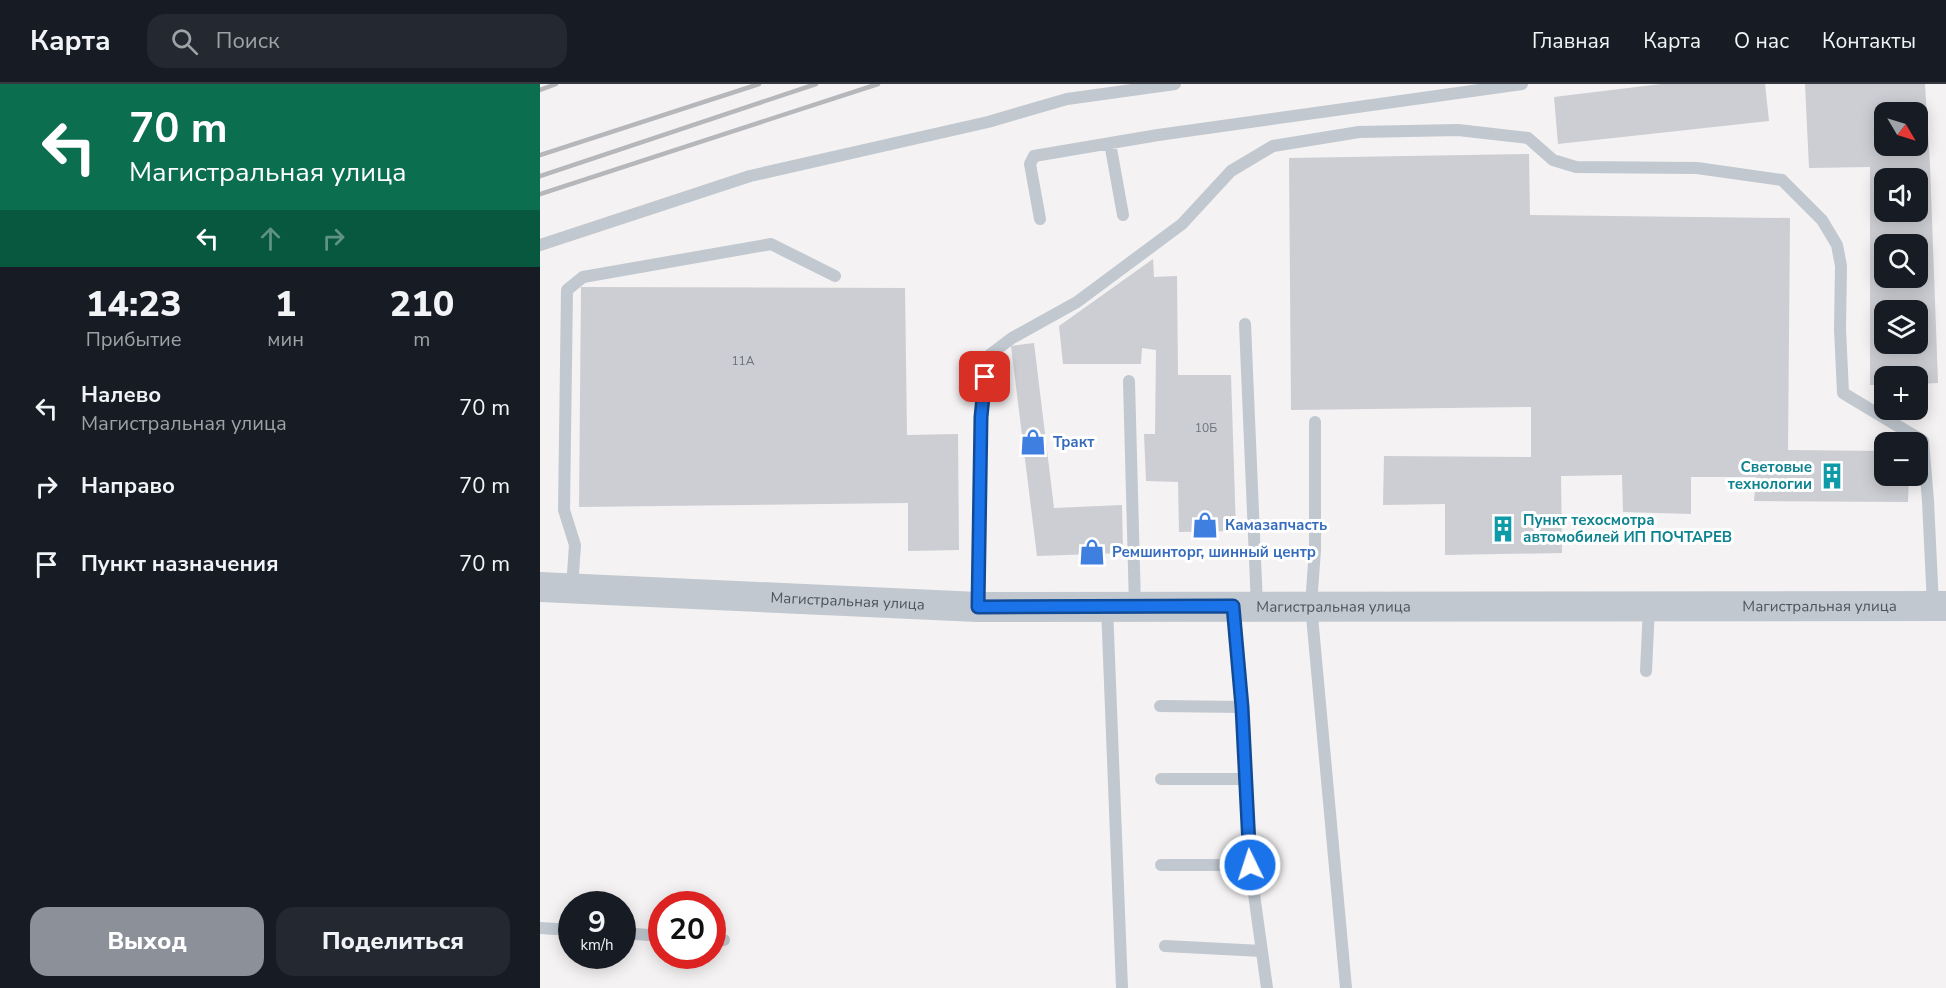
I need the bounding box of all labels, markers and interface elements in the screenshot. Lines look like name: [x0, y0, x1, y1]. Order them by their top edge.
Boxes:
search box: [147, 14, 567, 68]
text: Карта: [30, 22, 111, 60]
icon: search: [168, 25, 201, 58]
text: Поиск: [216, 26, 280, 56]
text: Главная: [1532, 27, 1610, 55]
text: Карта: [1643, 27, 1701, 55]
text: О нас: [1734, 27, 1789, 55]
text: Контакты: [1822, 27, 1916, 55]
text: 70 m: [129, 100, 228, 157]
north arrow: [1874, 102, 1928, 156]
map controls: [1874, 102, 1928, 486]
icon: left: [30, 108, 108, 186]
text: Магистральная улица: [129, 154, 407, 191]
button: sound: [1874, 168, 1928, 222]
icon: left: [191, 222, 224, 255]
icon: ahead: [254, 222, 287, 255]
icon: right: [317, 222, 350, 255]
button: search: [1874, 234, 1928, 288]
text: 14:23: [86, 280, 182, 329]
text: 1: [275, 280, 296, 329]
text: 210: [390, 280, 454, 329]
button: layers: [1874, 300, 1928, 354]
text: Прибытие: [86, 326, 182, 353]
text: мин: [267, 326, 304, 353]
text: m: [413, 326, 430, 353]
pin: [959, 351, 1010, 402]
house number: 11А: [731, 353, 755, 369]
icon: arrive: [968, 360, 1001, 393]
button: +: [1874, 366, 1928, 420]
text: Налево: [81, 380, 161, 410]
icon: left: [30, 392, 63, 425]
text: 70 m: [459, 393, 510, 423]
text: Магистральная улица: [81, 410, 287, 437]
house number: 10Б: [1195, 420, 1217, 436]
shop icon: Тракт: [1018, 427, 1048, 457]
place label: Тракт: [1053, 432, 1094, 452]
button: −: [1874, 432, 1928, 486]
place label: Световые технологии: [1728, 457, 1812, 494]
building icon: Световые технологии: [1817, 461, 1847, 491]
icon: right: [30, 470, 63, 503]
text: Направо: [81, 471, 175, 501]
text: 70 m: [459, 471, 510, 501]
shop icon: Камазапчасть: [1190, 510, 1220, 540]
place label: Пункт техосмотра автомобилей ИП ПОЧТАРЕВ: [1523, 510, 1732, 547]
building icon: Пункт техосмотра автомобилей ИП ПОЧТАРЕВ: [1488, 514, 1518, 544]
place label: Камазапчасть: [1225, 515, 1327, 535]
shop icon: Ремшинторг, шинный центр: [1077, 537, 1107, 567]
place label: Ремшинторг, шинный центр: [1112, 542, 1316, 562]
icon: arrive: [30, 548, 63, 581]
text: Пункт назначения: [81, 549, 279, 579]
text: 70 m: [459, 549, 510, 579]
street label: Магистральная улица: [770, 588, 925, 615]
street label: Магистральная улица: [1742, 596, 1897, 616]
street label: Магистральная улица: [1256, 597, 1411, 617]
position arrow: [1218, 833, 1282, 897]
speed limit sign: 20: [648, 891, 726, 969]
text: 9: [588, 902, 606, 943]
button: Выход: [30, 907, 264, 976]
button: Поделиться: [276, 907, 510, 976]
text: km/h: [580, 935, 614, 955]

